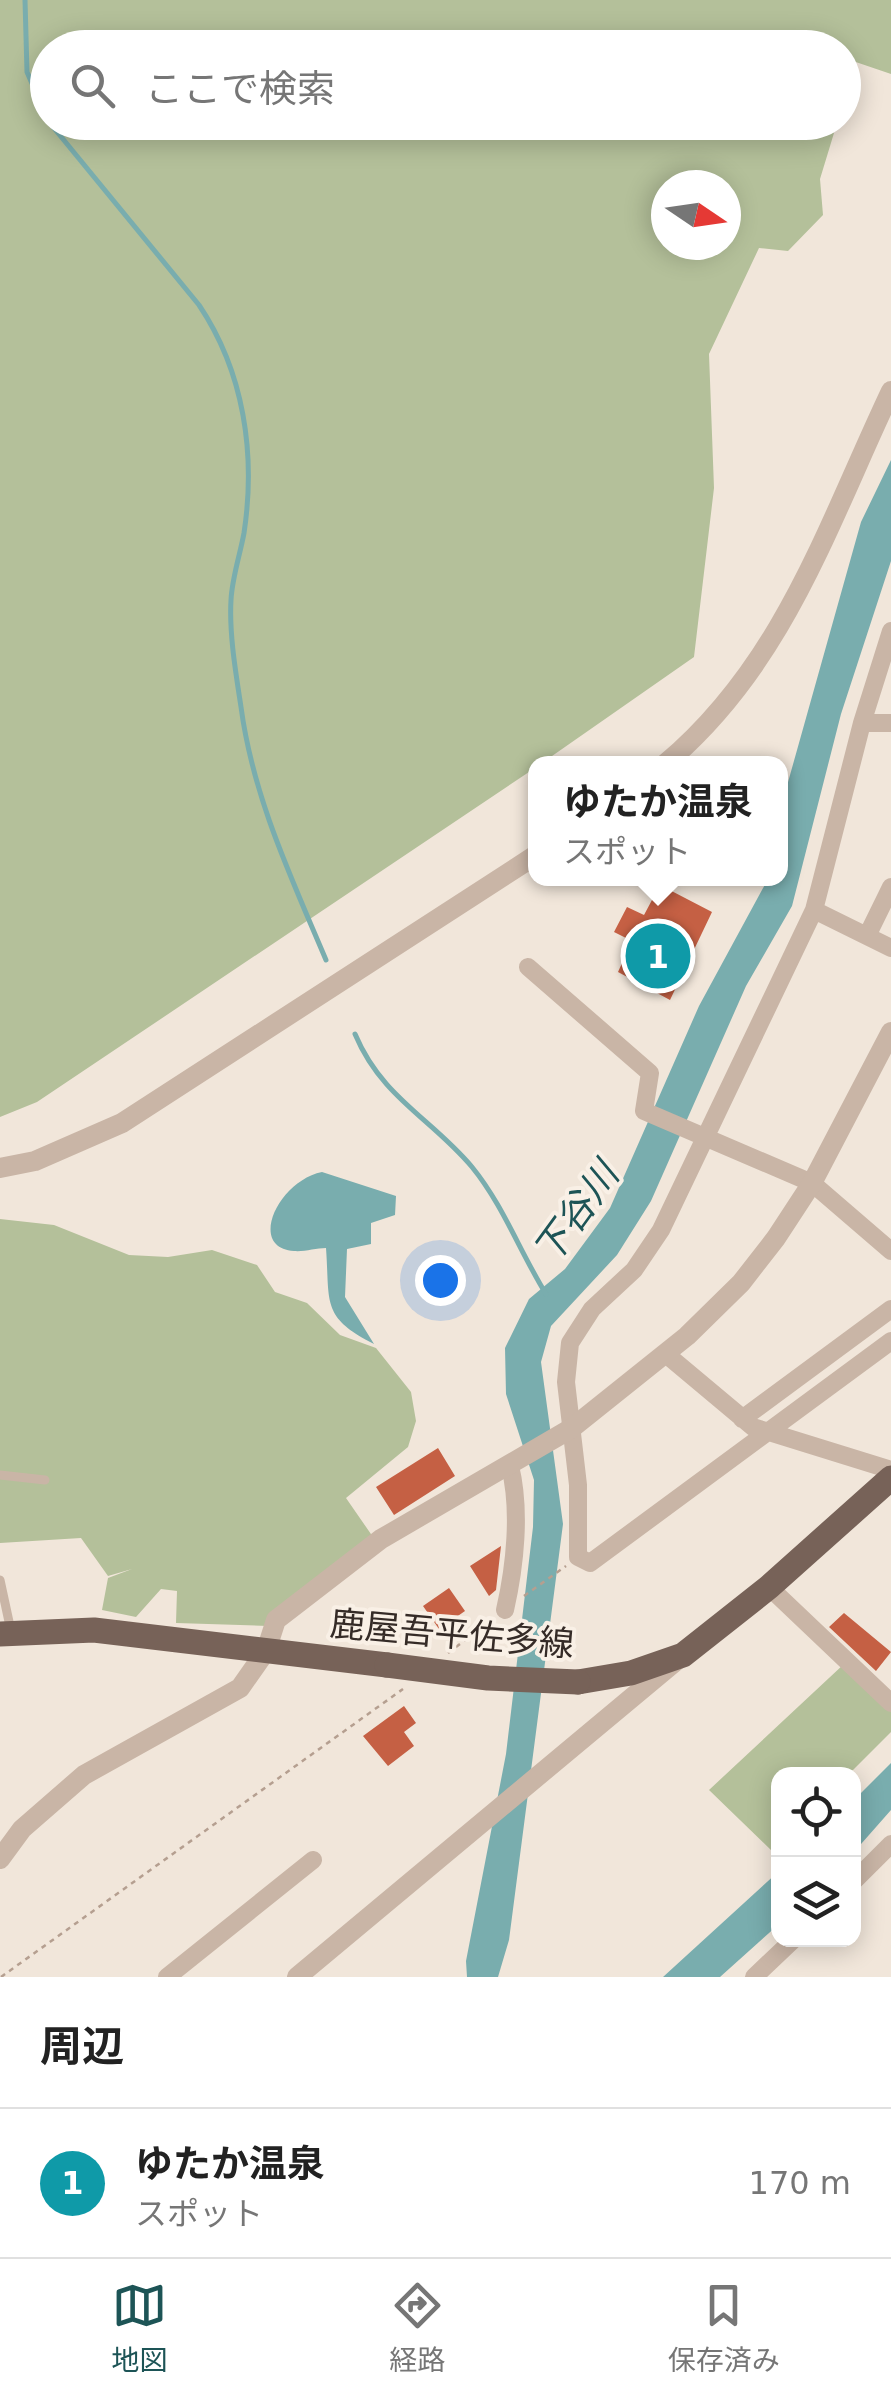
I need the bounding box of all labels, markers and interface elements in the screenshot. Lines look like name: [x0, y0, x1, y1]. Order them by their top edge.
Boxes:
search box: [30, 30, 861, 140]
icon: search: [65, 58, 120, 113]
text: ここで検索: [145, 67, 335, 111]
north arrow: [651, 170, 741, 260]
popup: [528, 756, 788, 886]
text: ゆたか温泉: [563, 780, 753, 824]
text: スポット: [563, 833, 691, 871]
pin: 1: [626, 918, 690, 994]
water label: 下谷川: [525, 1151, 630, 1272]
your location: [415, 1255, 466, 1306]
street label: 鹿屋吾平佐多線: [328, 1603, 576, 1665]
map controls: [771, 1767, 861, 1947]
button: locate: [771, 1767, 861, 1857]
button: layers: [771, 1857, 861, 1947]
text: 周辺: [40, 2022, 124, 2071]
text: ゆたか温泉: [135, 2142, 325, 2186]
text: 1: [61, 2164, 84, 2202]
text: 170 m: [749, 2164, 851, 2202]
text: スポット: [135, 2195, 263, 2233]
tab: 地図: [111, 2278, 167, 2378]
tab: 経路: [389, 2278, 446, 2378]
tab: 保存済み: [668, 2278, 780, 2378]

